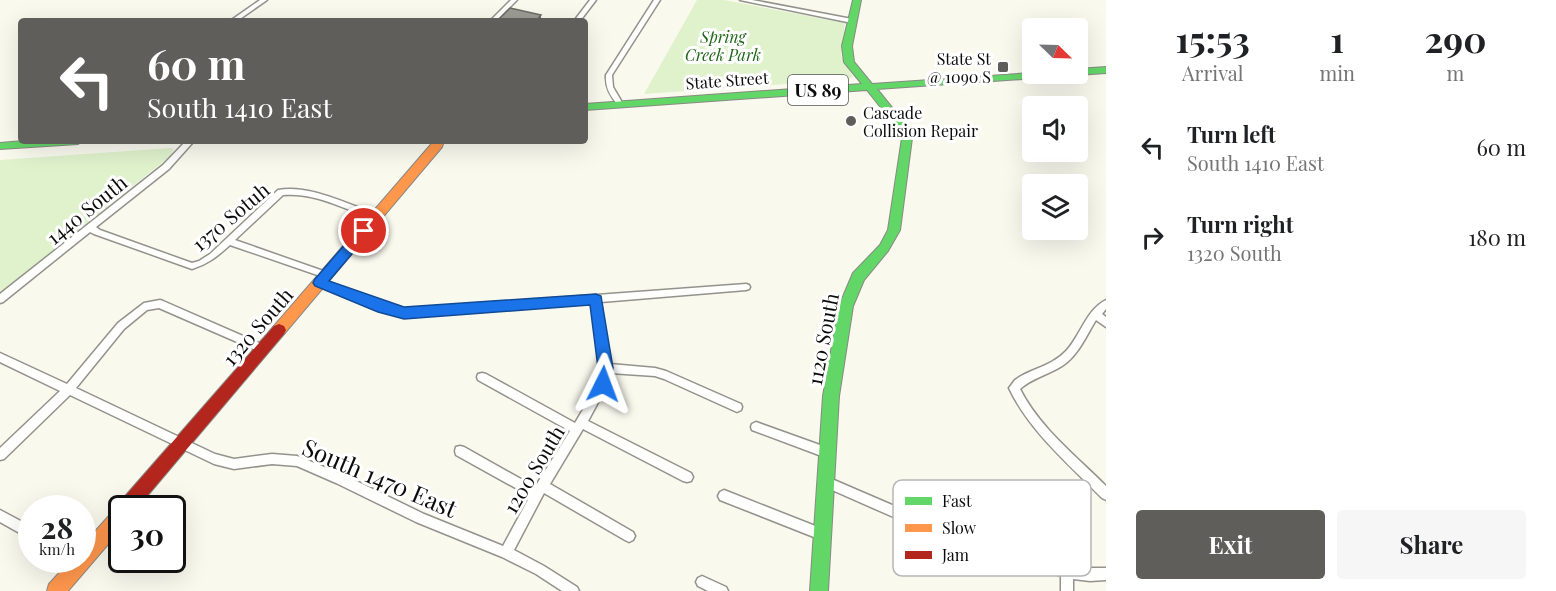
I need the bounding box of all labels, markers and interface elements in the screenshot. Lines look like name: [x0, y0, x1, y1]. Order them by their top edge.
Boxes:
text: 15:53: [1176, 14, 1250, 62]
text: 1: [1330, 14, 1344, 62]
text: 290: [1425, 14, 1486, 62]
north arrow: [1022, 18, 1088, 84]
map controls: [1022, 18, 1088, 240]
park label: Spring Creek Park: [685, 26, 761, 65]
text: 60 m: [147, 35, 245, 91]
icon: left: [48, 42, 126, 120]
place label: State St @ 1090 S: [927, 48, 991, 87]
text: Arrival: [1182, 59, 1244, 86]
text: min: [1319, 59, 1355, 86]
text: m: [1447, 59, 1464, 86]
marker: State St @ 1090 S: [996, 60, 1010, 74]
street label: State Street: [685, 67, 769, 93]
road number: US 89: [788, 75, 848, 105]
text: South 1410 East: [147, 89, 332, 125]
button: sound: [1022, 96, 1088, 162]
place label: Cascade Collision Repair: [863, 102, 978, 141]
marker: Cascade Collision Repair: [844, 114, 858, 128]
text: Turn left: [1187, 119, 1276, 149]
icon: left: [1136, 131, 1169, 164]
text: 60 m: [1476, 132, 1526, 162]
text: South 1410 East: [1187, 149, 1324, 176]
street label: 1440 South: [40, 168, 132, 250]
button: layers: [1022, 174, 1088, 240]
street label: 1370 Sotuh: [186, 175, 275, 256]
pin: [338, 205, 389, 256]
text: Turn right: [1187, 209, 1293, 239]
icon: arrive: [347, 214, 380, 247]
icon: right: [1136, 221, 1169, 254]
text: 180 m: [1468, 222, 1526, 252]
text: 1320 South: [1187, 239, 1282, 266]
street label: 1320 South: [216, 281, 298, 371]
street label: 1120 South: [800, 290, 844, 388]
position arrow: [571, 352, 635, 416]
street label: 1200 South: [496, 420, 570, 518]
street label: South 1470 East: [298, 430, 463, 524]
legend: [893, 480, 1091, 576]
text: Fast: [942, 490, 972, 511]
speed limit sign: 30: [108, 495, 186, 573]
text: 28: [41, 507, 73, 547]
button: Exit: [1136, 510, 1325, 579]
button: Share: [1337, 510, 1526, 579]
text: Slow: [942, 517, 977, 538]
text: km/h: [39, 539, 75, 559]
text: Jam: [941, 544, 969, 565]

